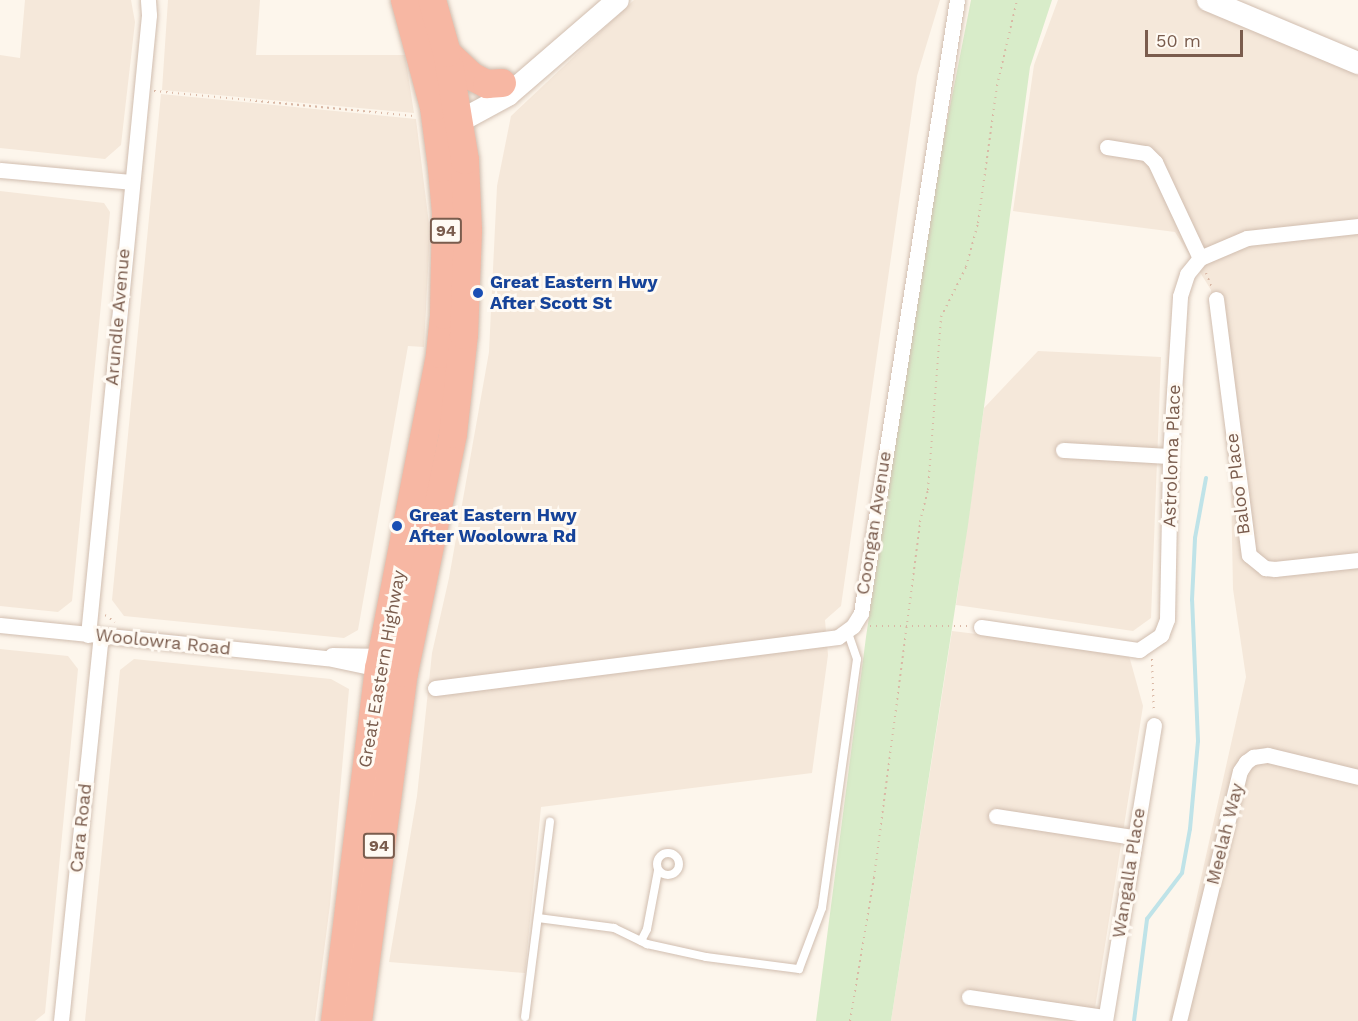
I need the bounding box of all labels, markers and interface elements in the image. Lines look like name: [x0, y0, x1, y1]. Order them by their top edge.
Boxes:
scale bar: [1148, 18, 1246, 56]
text: 50 m: [1156, 30, 1201, 51]
road number: 94: [430, 218, 462, 244]
street label: Arundle Avenue: [101, 247, 135, 387]
place label: Great Eastern Hwy After Scott St: [490, 272, 658, 314]
marker: Great Eastern Hwy After Scott St: [471, 286, 485, 300]
street label: Astroloma Place: [1159, 384, 1185, 528]
street label: Baloo Place: [1221, 432, 1255, 536]
street label: Coongan Avenue: [852, 449, 896, 597]
place label: Great Eastern Hwy After Woolowra Rd: [409, 505, 577, 548]
marker: Great Eastern Hwy After Woolowra Rd: [390, 519, 404, 533]
street label: Great Eastern Highway: [354, 569, 410, 769]
street label: Woolowra Road: [94, 624, 232, 660]
street label: Meelah Way: [1202, 781, 1248, 887]
street label: Cara Road: [66, 782, 96, 874]
street label: Wangalla Place: [1108, 806, 1150, 940]
road number: 94: [362, 833, 395, 859]

